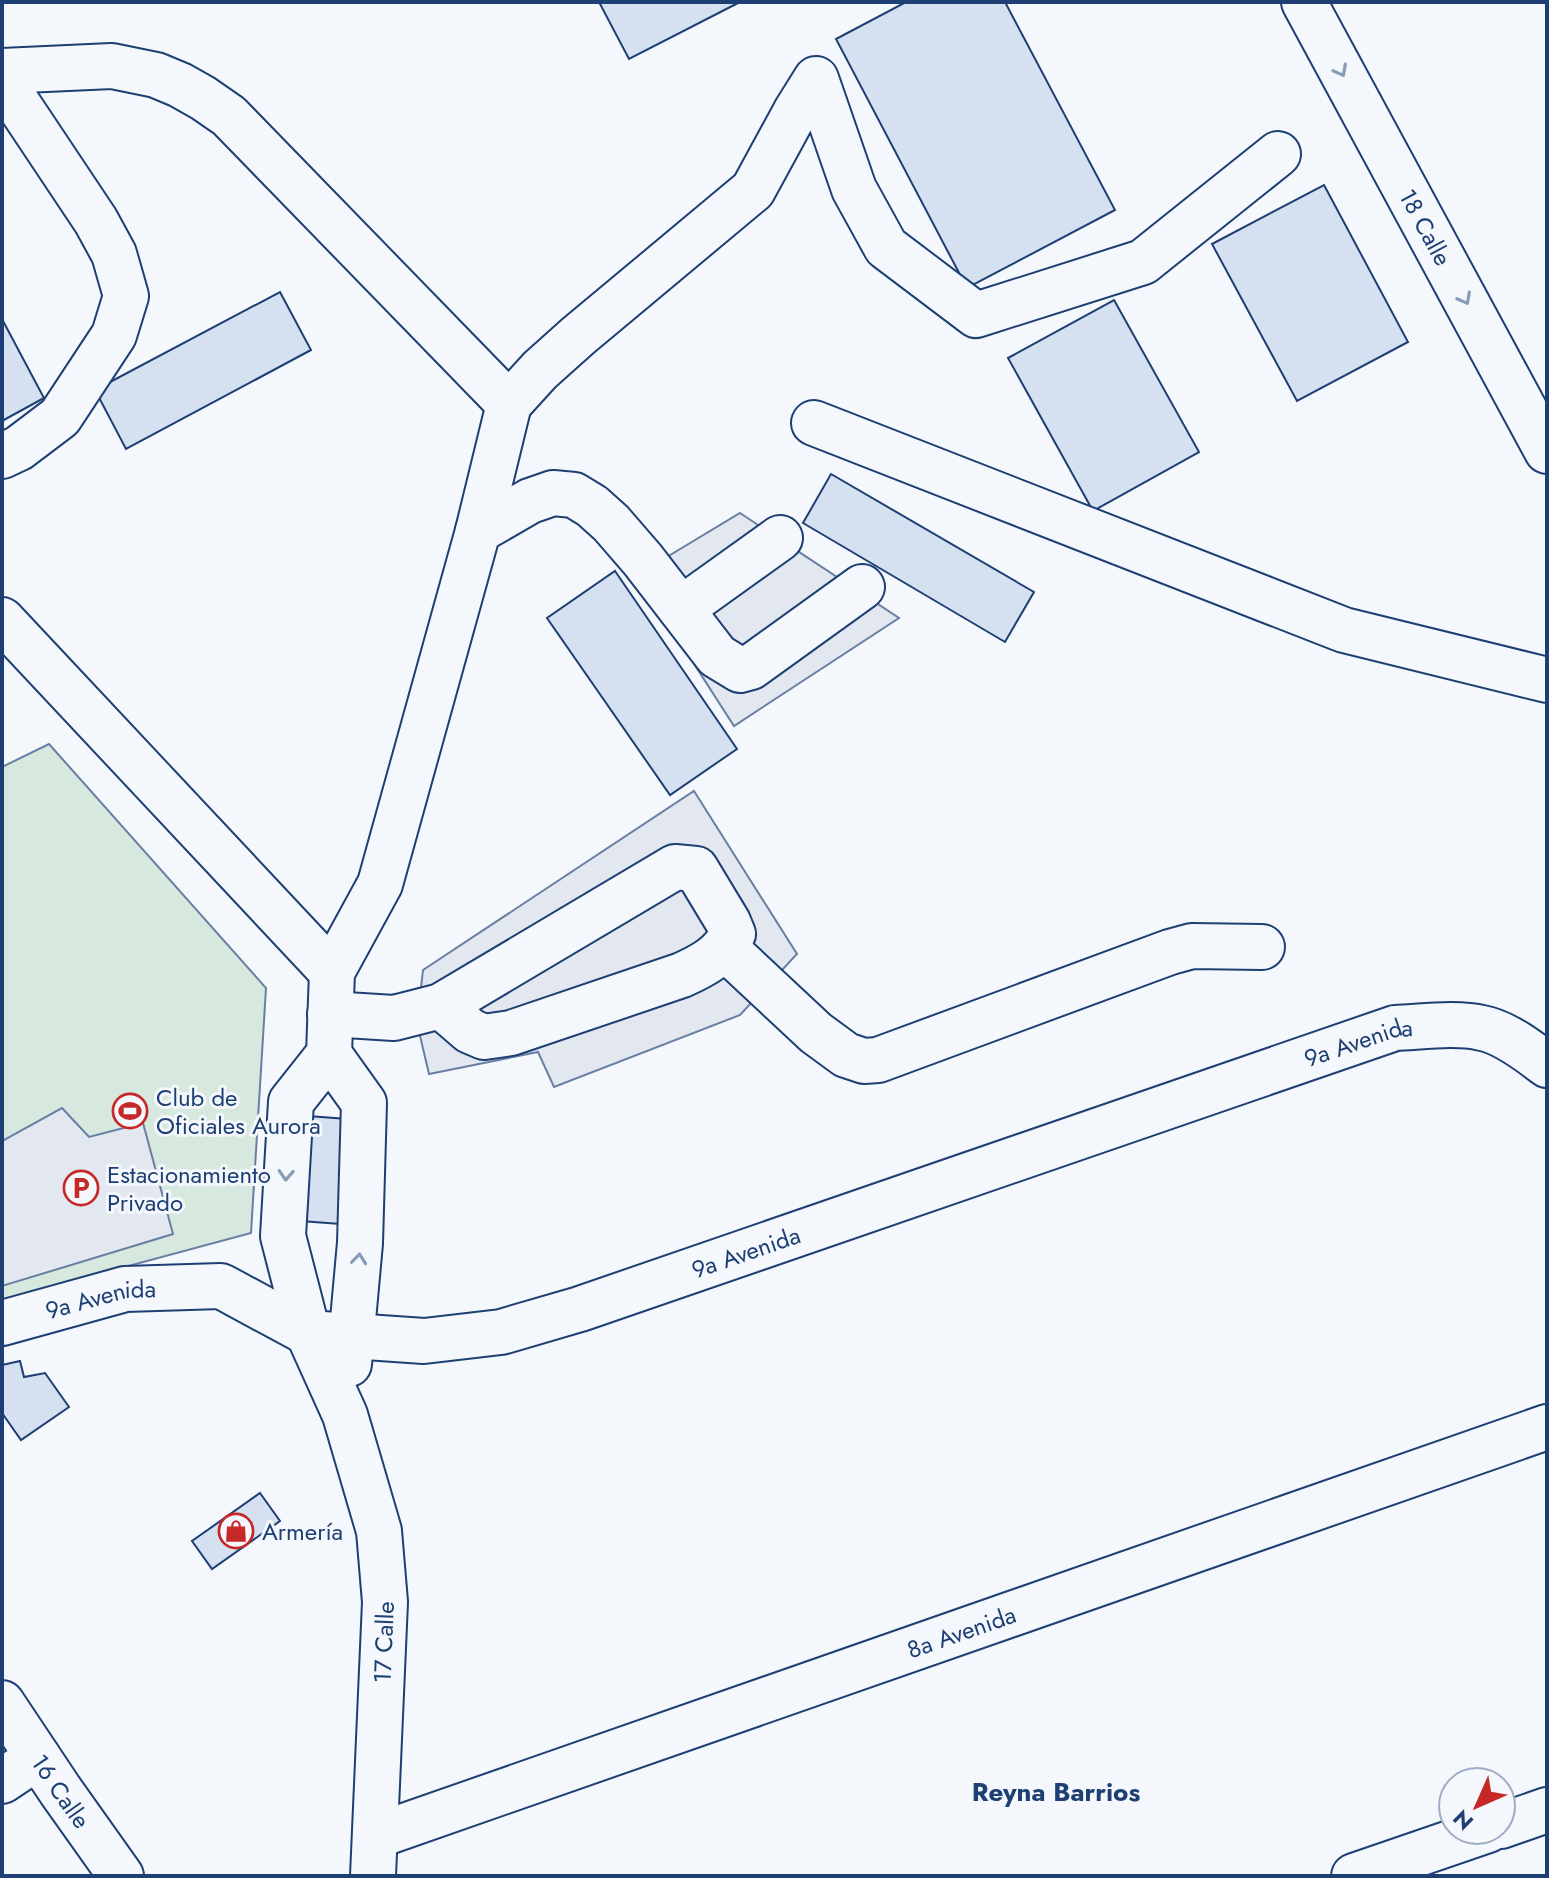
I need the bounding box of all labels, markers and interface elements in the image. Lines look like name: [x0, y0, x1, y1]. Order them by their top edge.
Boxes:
one-way arrow: [1331, 62, 1347, 76]
street label: 18 Calle: [1391, 183, 1461, 272]
one-way arrow: [1455, 291, 1470, 306]
street label: 9a Avenida: [1299, 1009, 1414, 1076]
place label: Club de Oficiales Aurora: [156, 1080, 321, 1143]
sports icon: Club de Oficiales Aurora: [111, 1092, 149, 1130]
place label: Estacionamiento Privado: [107, 1157, 271, 1220]
parking icon: Estacionamiento Privado: [62, 1169, 100, 1207]
one-way arrow: [278, 1169, 295, 1182]
street label: 9a Avenida: [687, 1217, 805, 1287]
one-way arrow: [350, 1252, 367, 1265]
street label: 9a Avenida: [41, 1271, 157, 1328]
shop icon: Armería: [217, 1512, 255, 1550]
place label: Armería: [262, 1514, 343, 1549]
street label: 8a Avenida: [902, 1596, 1021, 1667]
street label: 17 Calle: [364, 1600, 403, 1684]
street label: 16 Calle: [23, 1747, 99, 1835]
north arrow: [1437, 1766, 1517, 1846]
district label: Reyna Barrios: [972, 1773, 1140, 1811]
text: N: [1445, 1803, 1480, 1838]

